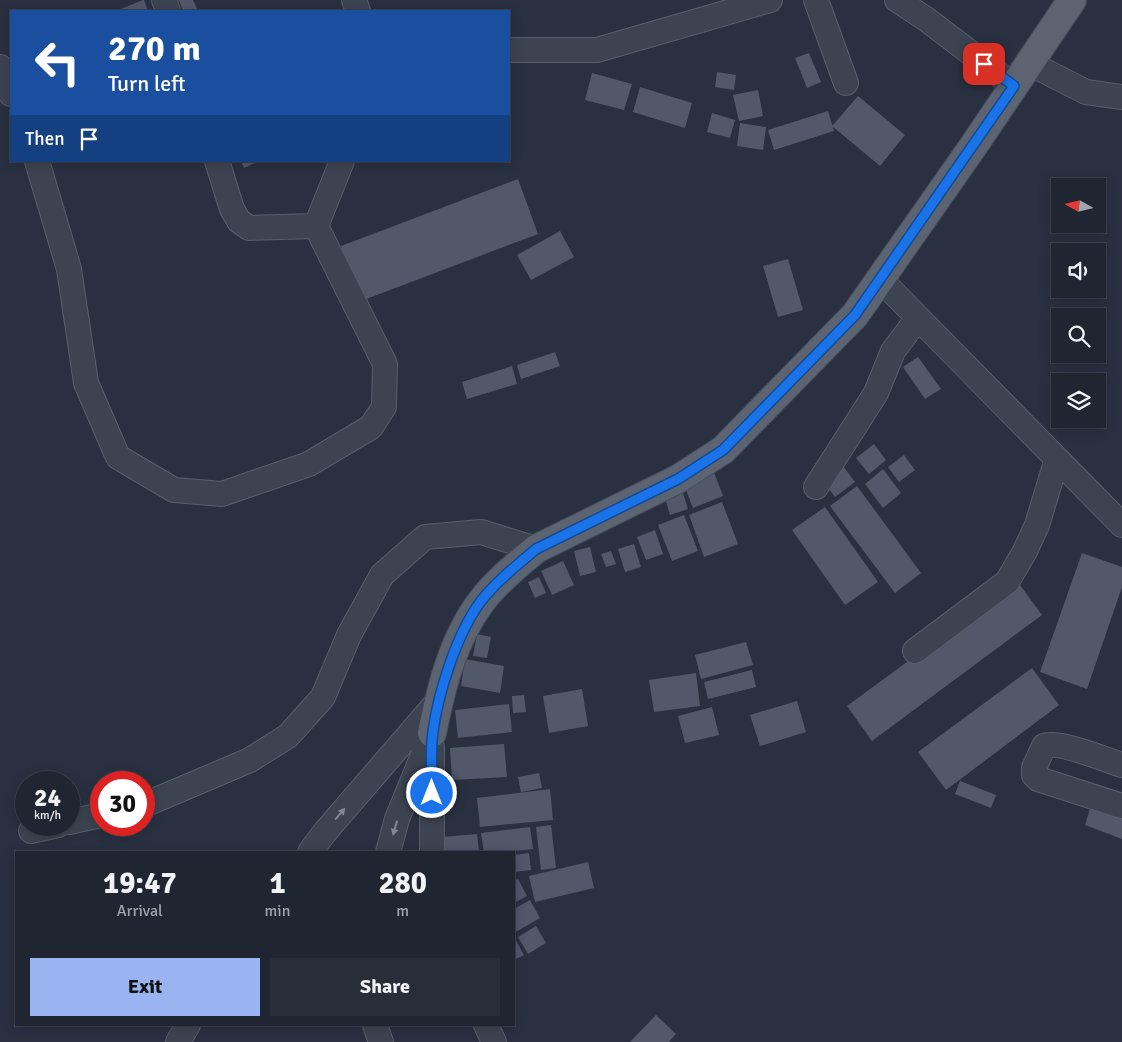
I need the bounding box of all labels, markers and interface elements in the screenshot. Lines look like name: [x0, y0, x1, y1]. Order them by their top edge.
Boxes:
text: 270 m: [108, 27, 201, 70]
icon: left: [25, 30, 90, 95]
pin: [963, 43, 1005, 85]
icon: arrive: [970, 50, 998, 78]
text: Turn left: [108, 70, 186, 97]
icon: arrive: [75, 125, 103, 153]
text: Then: [25, 127, 65, 151]
north arrow: [1051, 178, 1106, 232]
map controls: [1051, 178, 1106, 428]
button: sound: [1051, 243, 1106, 298]
button: search: [1051, 308, 1106, 363]
button: layers: [1051, 373, 1106, 428]
position arrow: [405, 766, 457, 818]
speed limit sign: 30: [90, 771, 155, 836]
text: 24: [34, 782, 61, 813]
text: km/h: [34, 808, 61, 823]
one-way arrow: [335, 808, 346, 821]
one-way arrow: [391, 820, 399, 835]
text: 19:47: [103, 865, 177, 902]
text: 1: [269, 865, 286, 902]
text: 280: [378, 865, 427, 902]
text: Arrival: [117, 901, 163, 921]
text: min: [265, 901, 290, 921]
text: m: [396, 901, 409, 921]
button: Exit: [30, 958, 260, 1016]
button: Share: [270, 958, 500, 1016]

